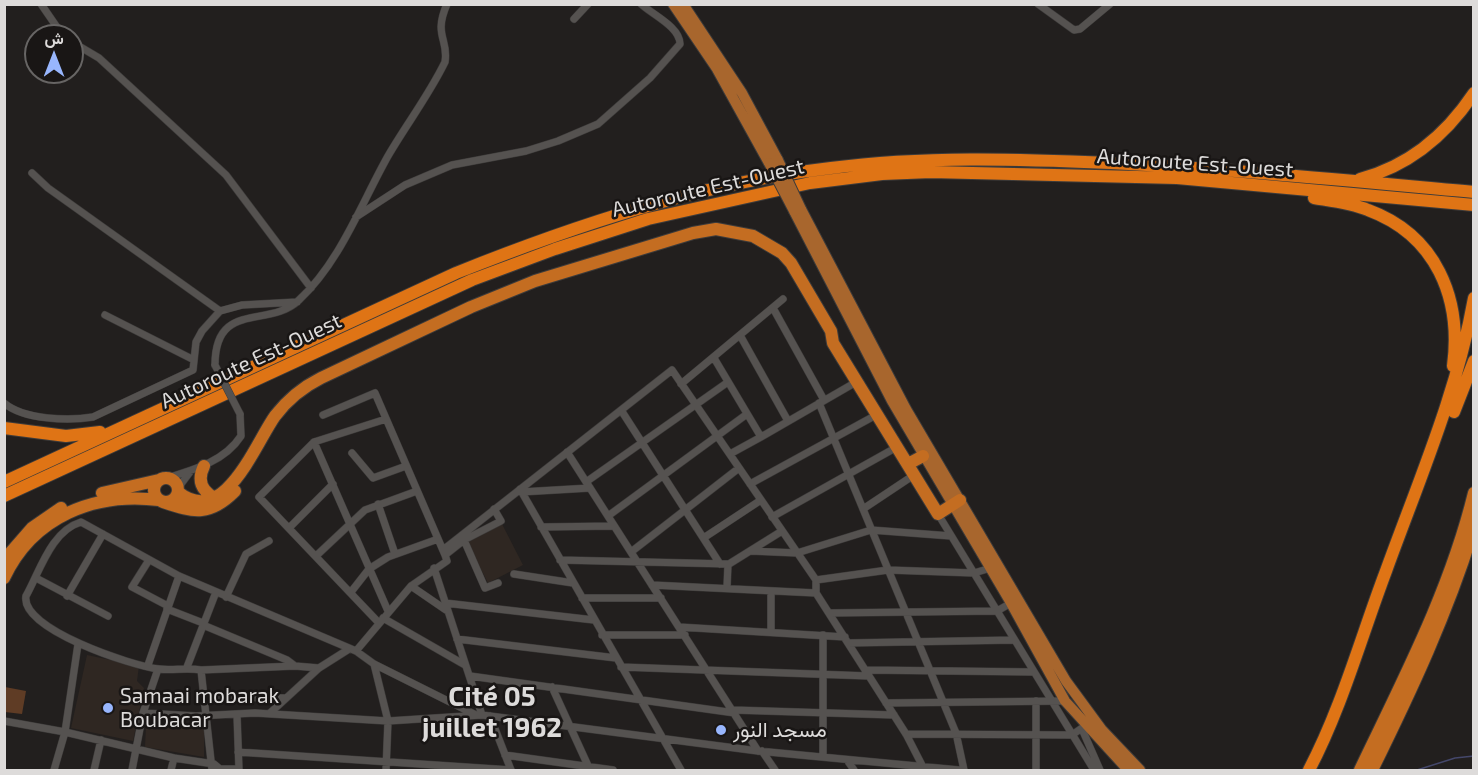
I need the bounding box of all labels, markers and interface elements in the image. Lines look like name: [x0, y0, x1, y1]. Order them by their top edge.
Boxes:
north arrow: [24, 24, 84, 84]
text: ش: [44, 28, 64, 47]
street label: Autoroute Est-Ouest: [1096, 144, 1294, 182]
street label: Autoroute Est-Ouest: [609, 154, 807, 222]
street label: Autoroute Est-Ouest: [157, 308, 345, 414]
district label: Cité 05 juillet 1962: [422, 681, 562, 744]
place label: Samaai mobarak Boubacar: [120, 683, 279, 733]
marker: Samaai mobarak Boubacar: [101, 701, 115, 715]
place label: مسجد النور: [733, 717, 827, 743]
marker: مسجد النور: [714, 723, 728, 737]

